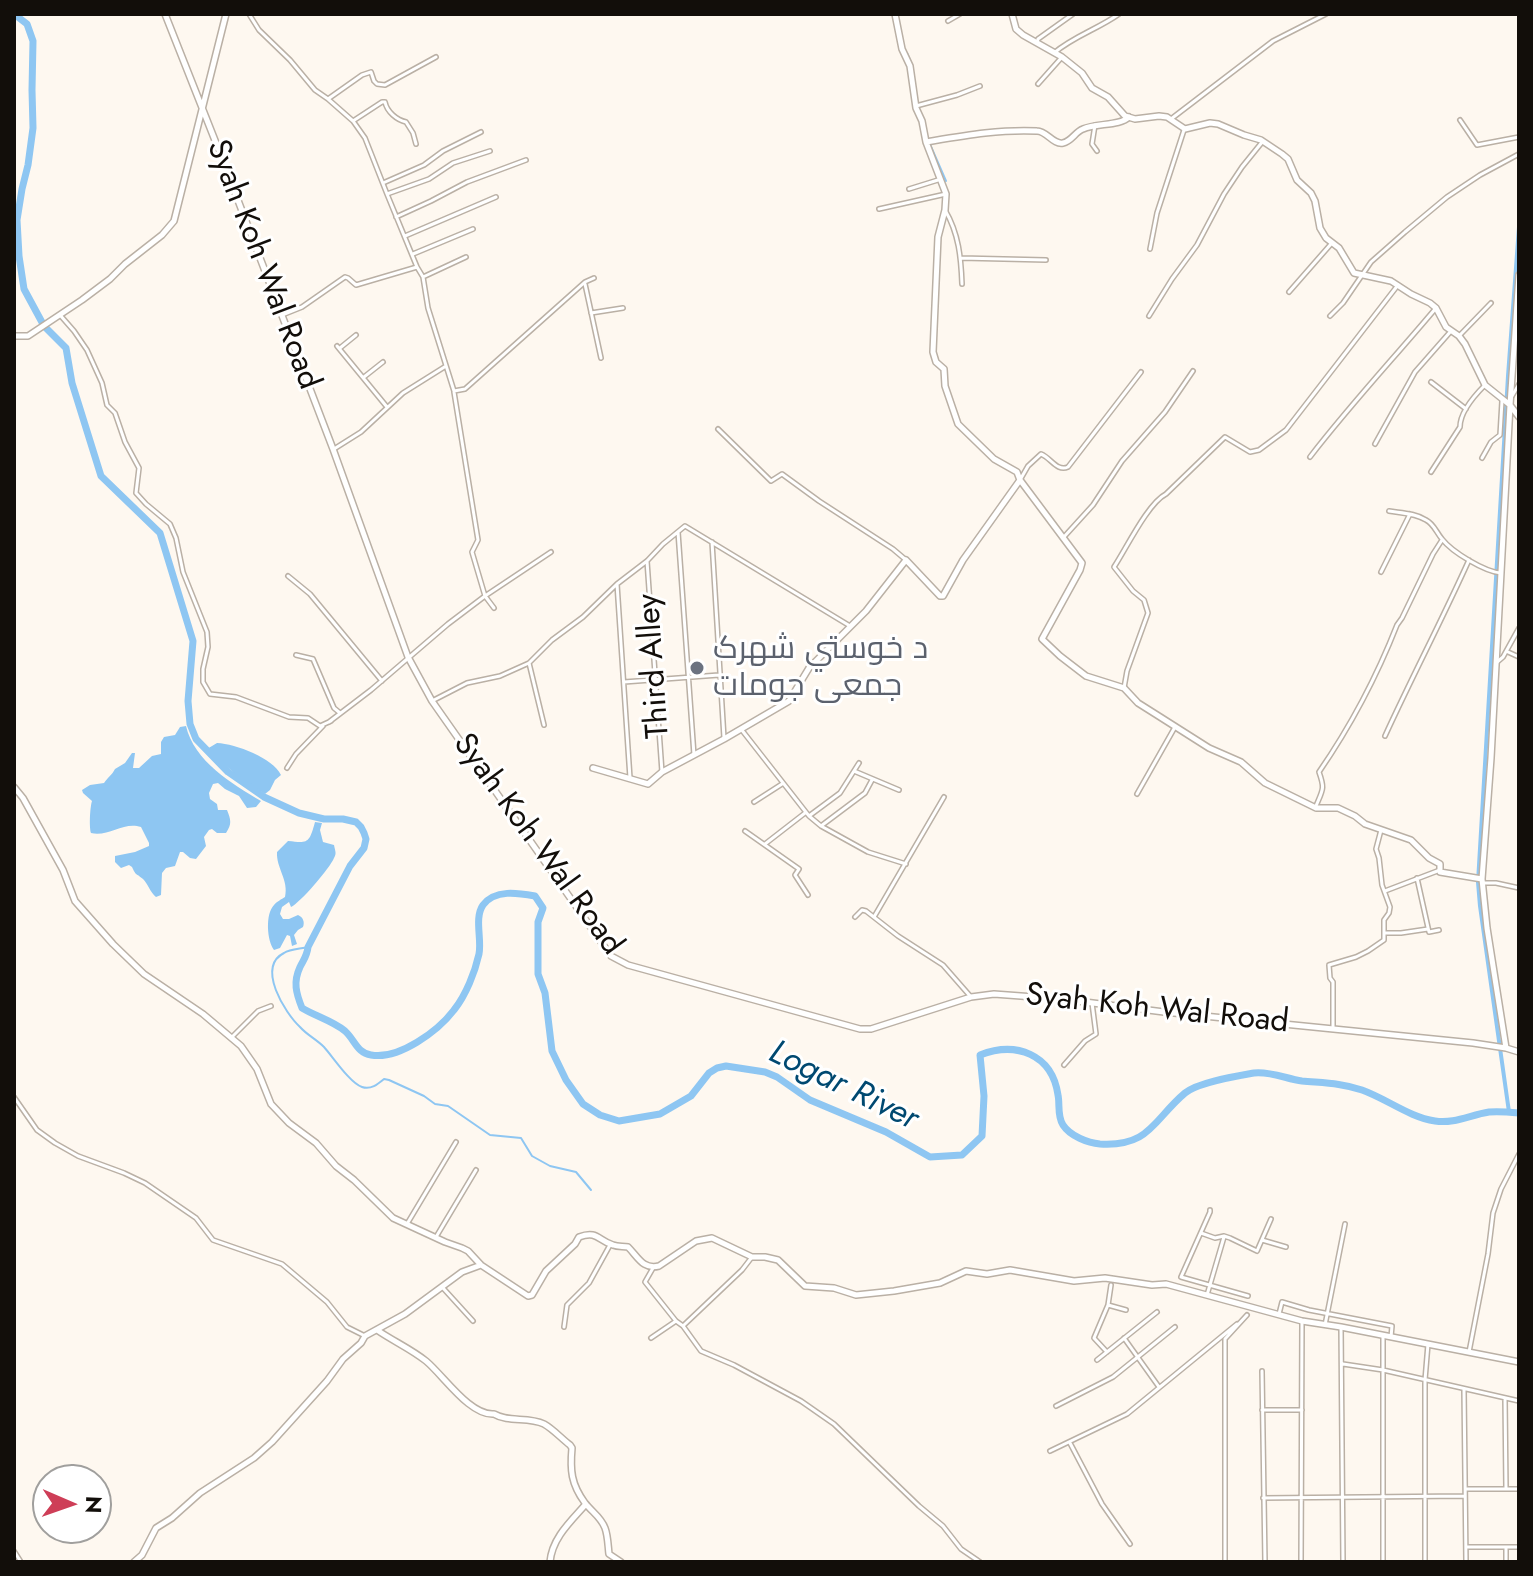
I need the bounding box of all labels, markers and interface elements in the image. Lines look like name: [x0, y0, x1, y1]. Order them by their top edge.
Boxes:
street label: Syah Koh Wal Road: [197, 135, 327, 395]
street label: Third Alley: [631, 592, 679, 740]
place label: د خوستي شهرک جمعی جومات: [713, 631, 928, 706]
marker: د خوستي شهرک جمعی جومات: [688, 659, 706, 677]
street label: Syah Koh Wal Road: [444, 727, 630, 963]
street label: Syah Koh Wal Road: [1024, 977, 1290, 1043]
water label: Logar River: [762, 1033, 924, 1141]
north arrow: [32, 1464, 112, 1544]
text: N: [78, 1495, 110, 1514]

